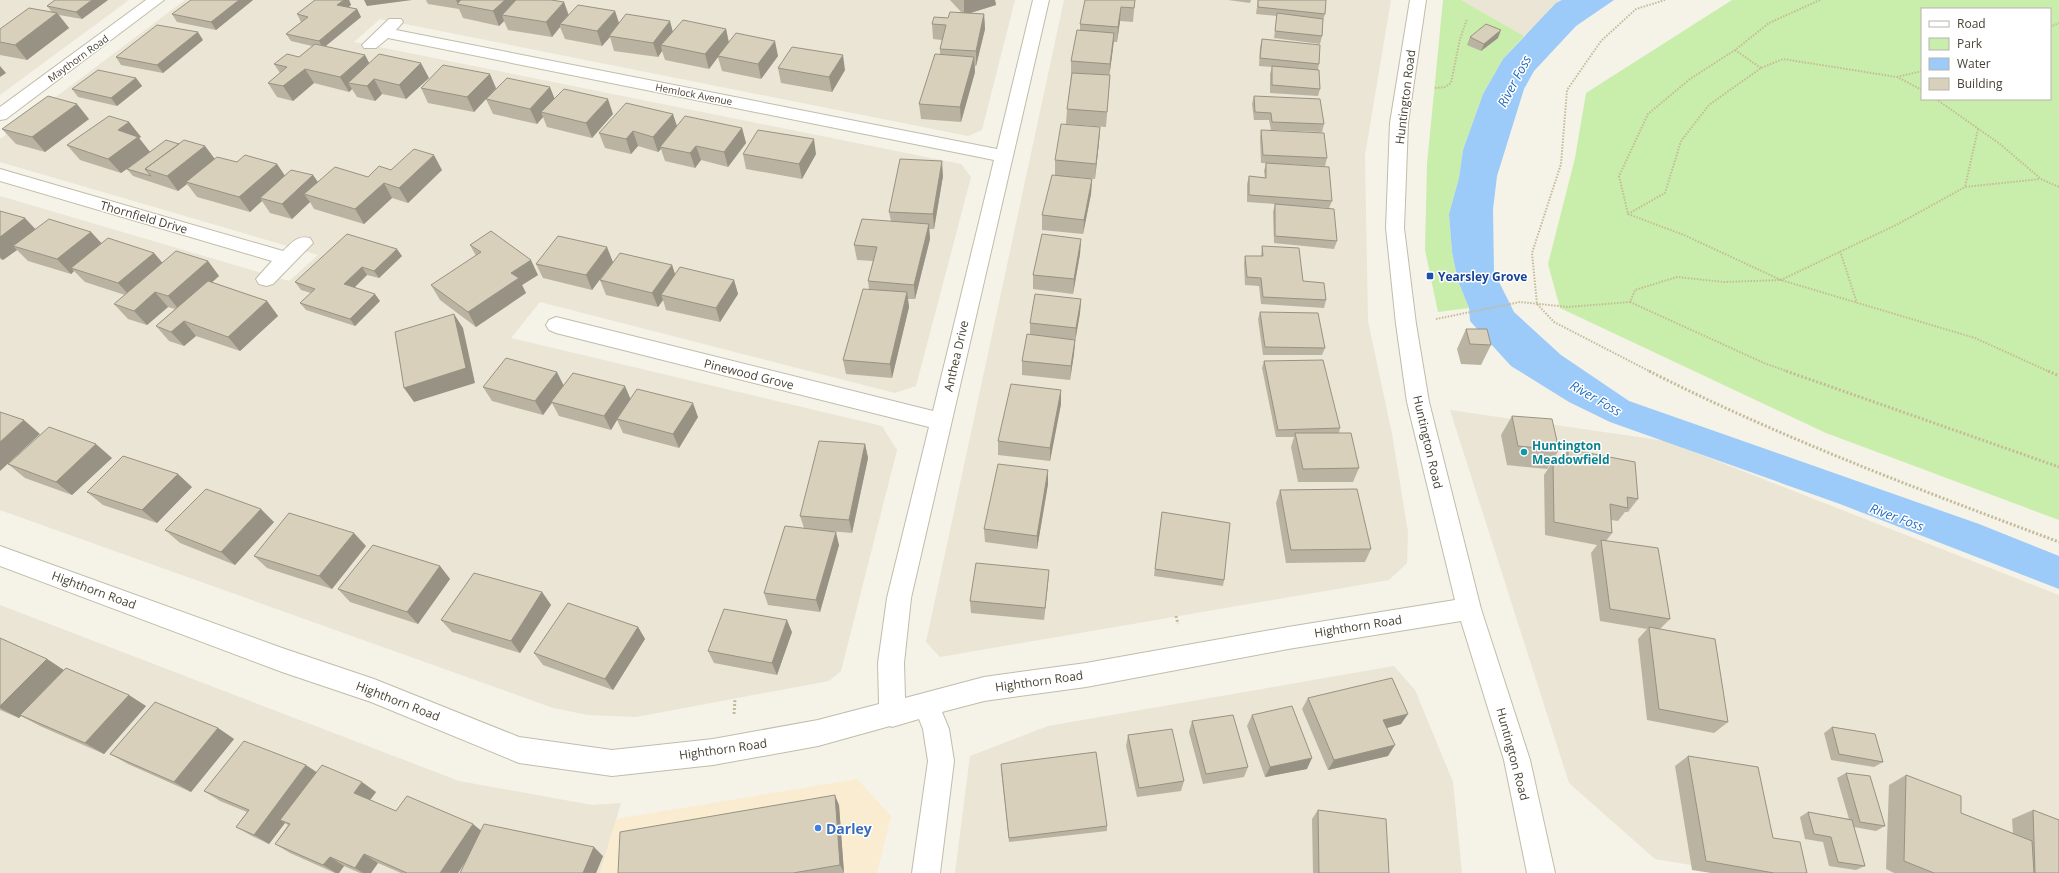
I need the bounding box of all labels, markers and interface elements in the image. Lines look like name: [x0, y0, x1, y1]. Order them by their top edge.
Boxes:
legend: [1921, 8, 2051, 100]
text: Road: [1957, 15, 1986, 32]
street label: Maythorn Road: [45, 31, 111, 85]
text: Park: [1957, 35, 1983, 52]
street label: Huntington Road: [1391, 49, 1419, 145]
water label: River Foss: [1493, 52, 1535, 110]
text: Water: [1957, 55, 1991, 72]
text: Building: [1957, 75, 2003, 92]
street label: Hemlock Avenue: [654, 80, 734, 108]
street label: Thornfield Drive: [98, 196, 190, 238]
place label: Yearsley Grove: [1438, 268, 1527, 285]
marker: Yearsley Grove: [1425, 271, 1435, 281]
street label: Anthea Drive: [940, 319, 972, 393]
street label: Pinewood Grove: [702, 355, 796, 393]
water label: River Foss: [1567, 376, 1625, 420]
street label: Huntington Road: [1409, 394, 1447, 490]
place label: Huntington Meadowfield: [1532, 437, 1610, 468]
marker: Huntington Meadowfield: [1519, 447, 1529, 457]
water label: River Foss: [1867, 499, 1927, 535]
street label: Highthorn Road: [49, 567, 139, 613]
street label: Highthorn Road: [1313, 611, 1403, 641]
street label: Highthorn Road: [994, 666, 1084, 696]
street label: Highthorn Road: [354, 677, 442, 725]
street label: Huntington Road: [1492, 706, 1534, 802]
street label: Highthorn Road: [678, 734, 768, 764]
place label: Darley: [826, 819, 872, 838]
marker: Darley: [813, 823, 823, 833]

